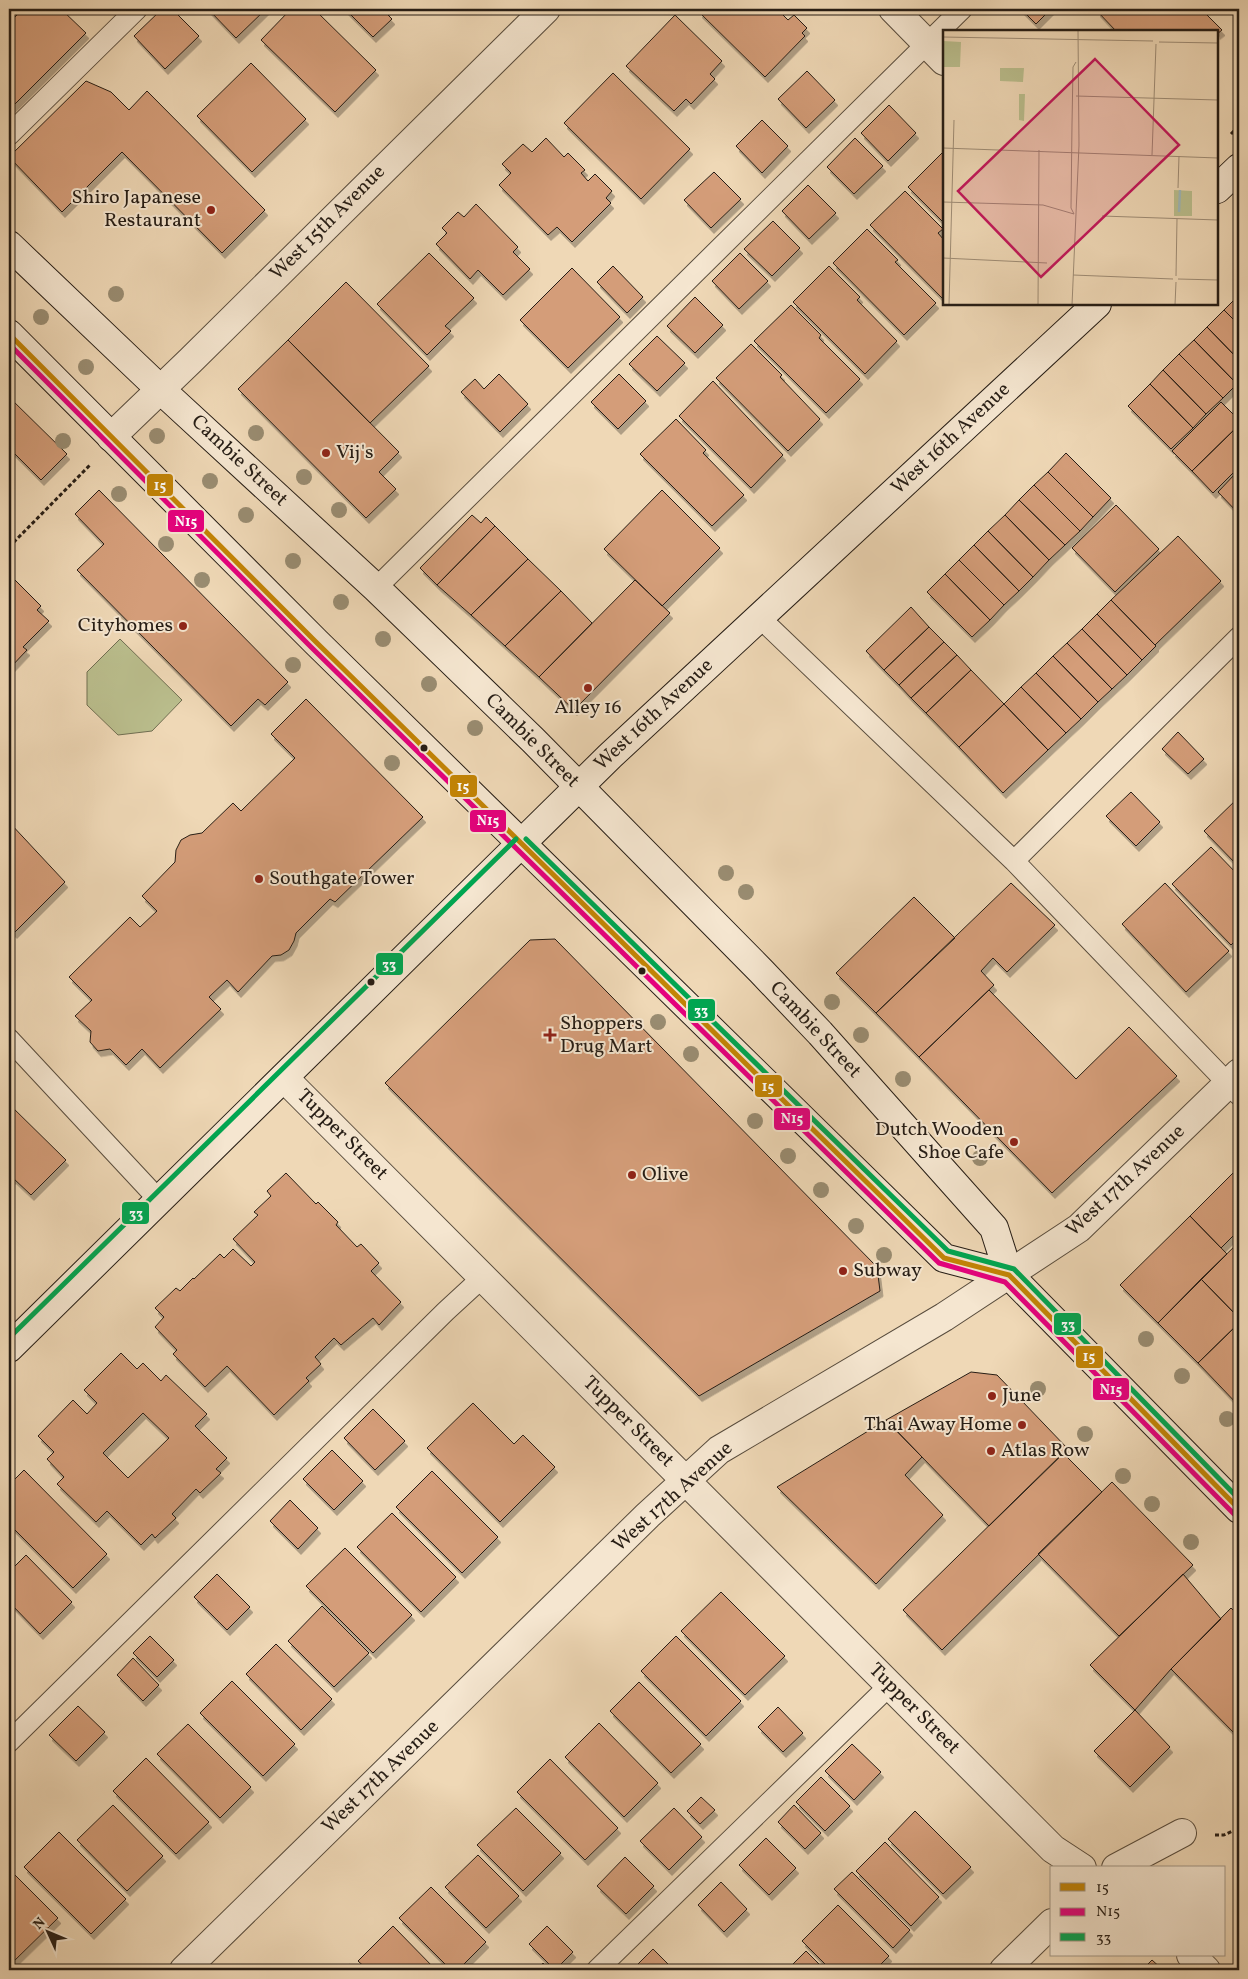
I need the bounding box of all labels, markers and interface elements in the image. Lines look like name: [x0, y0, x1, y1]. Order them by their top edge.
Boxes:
inset map: [943, 30, 1218, 305]
street label: West 15th Avenue: [264, 159, 392, 287]
place label: Shiro Japanese Restaurant: [72, 184, 201, 235]
marker: Shiro Japanese Restaurant: [205, 204, 217, 216]
street label: West 16th Avenue: [885, 376, 1017, 502]
street label: Cambie Street: [184, 409, 294, 513]
place label: Vij's: [336, 439, 374, 467]
marker: Vij's: [320, 447, 332, 459]
line badge: 15: [146, 473, 174, 497]
text: 15: [154, 477, 166, 496]
line badge: N15: [167, 509, 205, 533]
text: N15: [175, 513, 198, 532]
place label: Cityhomes: [78, 612, 173, 640]
marker: Cityhomes: [177, 620, 189, 632]
street label: West 16th Avenue: [588, 652, 720, 778]
marker: Alley 16: [582, 682, 594, 694]
street label: Cambie Street: [478, 687, 586, 795]
place label: Alley 16: [554, 694, 622, 722]
unlabelled marker: [419, 743, 429, 753]
line badge: 15: [449, 774, 478, 798]
text: 15: [457, 778, 469, 797]
line badge: N15: [469, 809, 507, 833]
text: N15: [477, 812, 500, 831]
place label: Southgate Tower: [269, 865, 414, 893]
marker: Southgate Tower: [253, 873, 265, 885]
line badge: 33: [375, 952, 404, 976]
text: 33: [382, 956, 396, 975]
unlabelled marker: [637, 966, 647, 976]
street label: Cambie Street: [763, 975, 867, 1085]
unlabelled marker: [366, 977, 376, 987]
line badge: 33: [687, 998, 716, 1022]
text: 33: [694, 1002, 708, 1021]
place label: Shoppers Drug Mart: [560, 1010, 652, 1061]
marker: Shoppers Drug Mart: [544, 1029, 556, 1041]
line badge: 15: [754, 1074, 783, 1098]
text: 15: [762, 1078, 774, 1097]
street label: Tupper Street: [290, 1083, 394, 1187]
line badge: N15: [773, 1107, 811, 1131]
text: N15: [781, 1110, 804, 1129]
place label: Dutch Wooden Shoe Cafe: [875, 1116, 1004, 1167]
street label: West 17th Avenue: [1060, 1118, 1192, 1244]
marker: Dutch Wooden Shoe Cafe: [1008, 1136, 1020, 1148]
place label: Olive: [642, 1161, 688, 1189]
marker: Olive: [626, 1169, 638, 1181]
line badge: 33: [121, 1201, 150, 1225]
text: 33: [129, 1205, 143, 1224]
place label: Subway: [853, 1257, 922, 1285]
marker: Subway: [837, 1265, 849, 1277]
line badge: 33: [1053, 1312, 1082, 1336]
text: 33: [1061, 1316, 1075, 1335]
line badge: 15: [1075, 1345, 1104, 1369]
text: 15: [1083, 1348, 1095, 1367]
street label: Tupper Street: [576, 1370, 680, 1474]
line badge: N15: [1092, 1377, 1130, 1401]
text: N15: [1100, 1381, 1123, 1400]
place label: June: [1002, 1382, 1041, 1410]
marker: June: [986, 1390, 998, 1402]
place label: Thai Away Home: [864, 1411, 1012, 1439]
marker: Thai Away Home: [1016, 1419, 1028, 1431]
street label: West 17th Avenue: [607, 1435, 739, 1559]
place label: Atlas Row: [1001, 1437, 1090, 1465]
marker: Atlas Row: [985, 1445, 997, 1457]
street label: Tupper Street: [862, 1657, 966, 1761]
street label: West 17th Avenue: [316, 1714, 446, 1840]
legend: [1050, 1866, 1226, 1956]
text: 15: [1096, 1878, 1109, 1899]
text: N15: [1096, 1902, 1120, 1923]
north arrow: [22, 1906, 72, 1956]
text: N: [29, 1914, 50, 1934]
text: 33: [1096, 1928, 1111, 1949]

